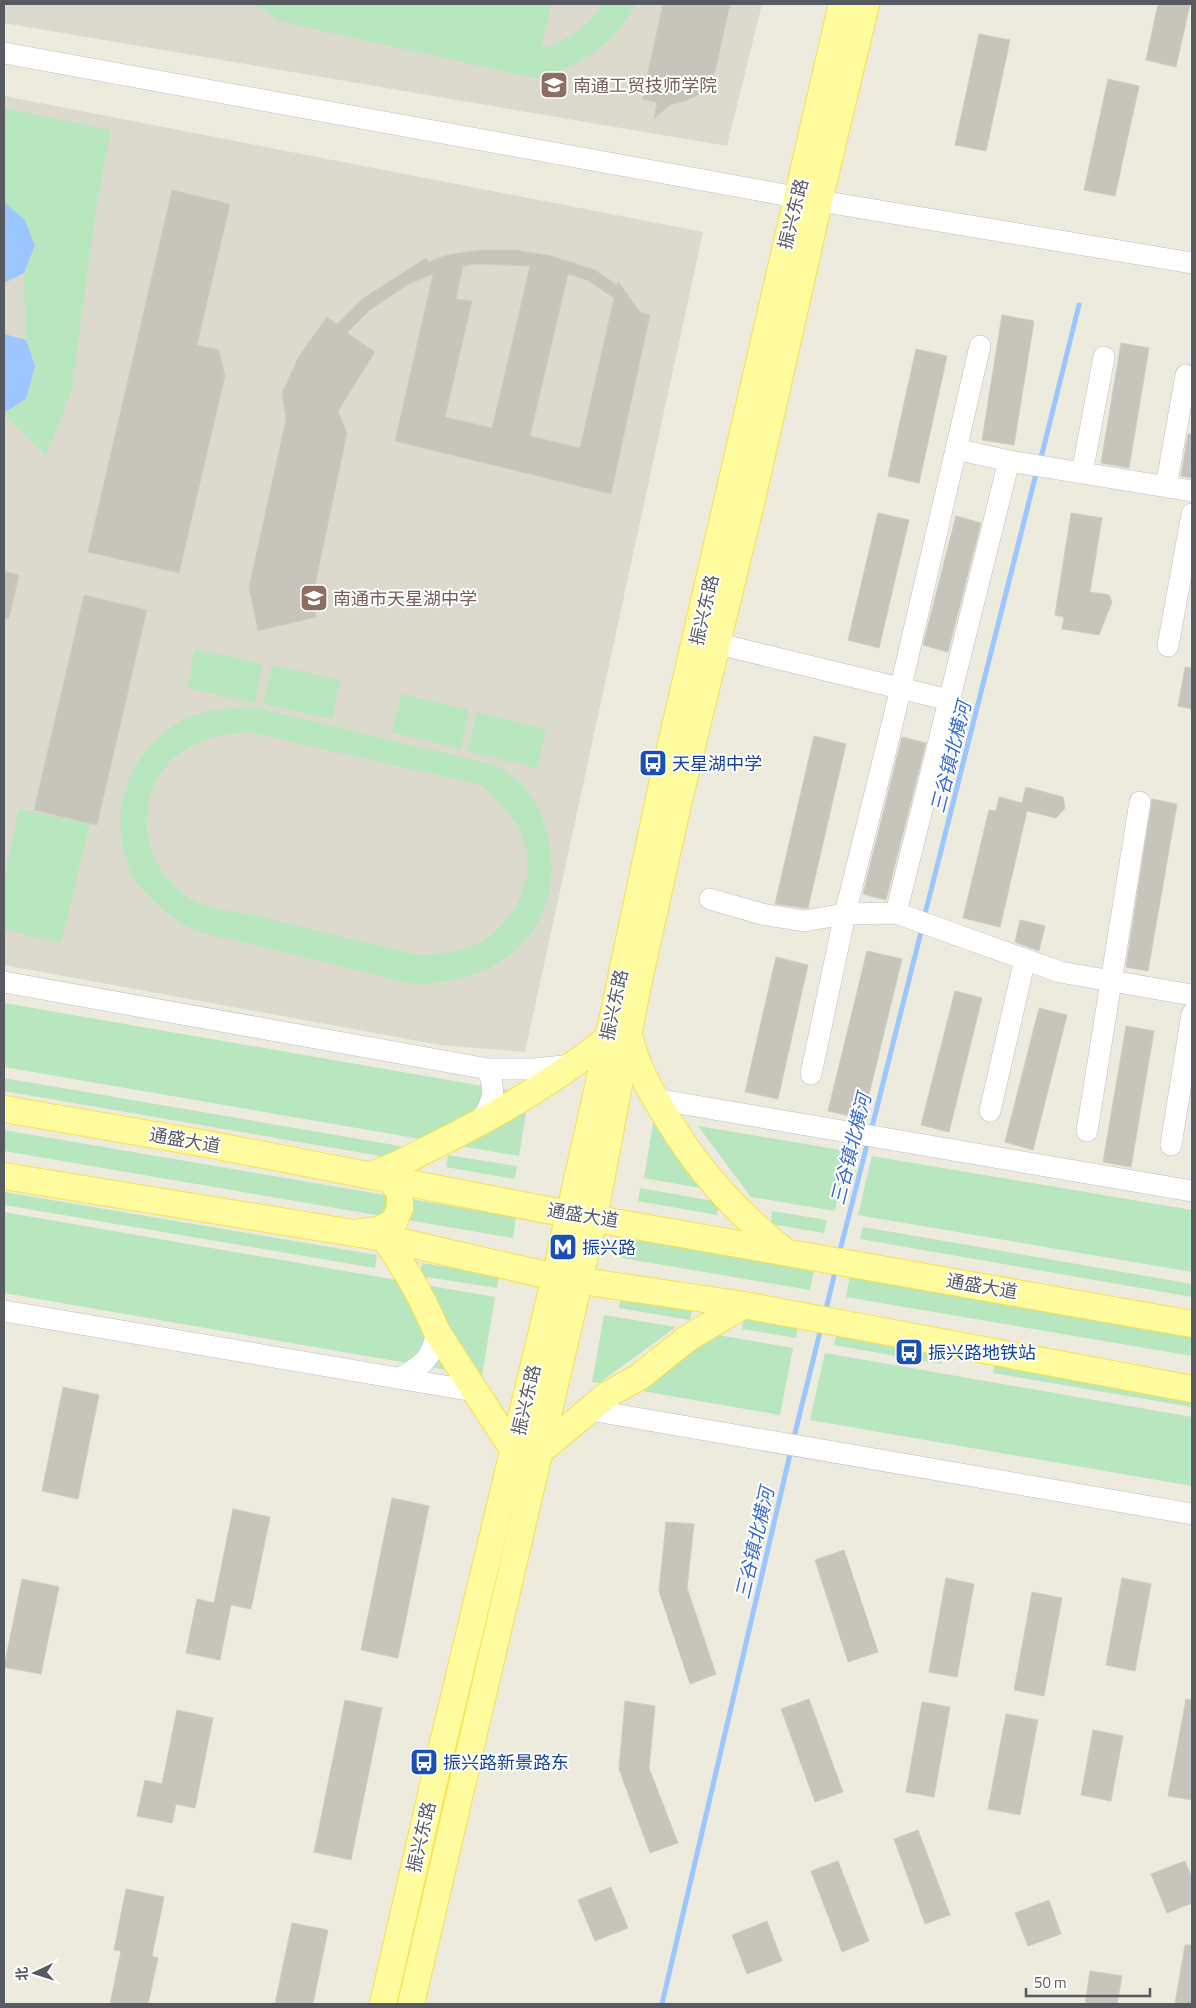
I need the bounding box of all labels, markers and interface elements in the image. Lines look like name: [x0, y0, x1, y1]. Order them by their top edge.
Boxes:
school or university icon: 南通工贸技师学院: [539, 70, 569, 100]
place label: 南通工贸技师学院: [573, 72, 717, 99]
street label: 振兴东路: [771, 176, 815, 252]
street label: 振兴东路: [683, 572, 725, 648]
school or university icon: 南通市天星湖中学: [299, 583, 329, 613]
place label: 南通市天星湖中学: [333, 585, 477, 612]
water label: 三谷镇北横河: [922, 694, 979, 816]
bus stop icon: 天星湖中学: [638, 748, 668, 778]
place label: 天星湖中学: [672, 750, 762, 777]
street label: 振兴东路: [593, 967, 635, 1043]
water label: 三谷镇北横河: [822, 1086, 879, 1208]
street label: 通盛大道: [147, 1120, 223, 1160]
street label: 通盛大道: [545, 1196, 621, 1234]
metro station icon: 振兴路: [548, 1232, 578, 1262]
place label: 振兴路: [582, 1234, 636, 1261]
street label: 通盛大道: [944, 1266, 1020, 1306]
bus stop icon: 振兴路地铁站: [894, 1337, 924, 1367]
place label: 振兴路地铁站: [928, 1339, 1036, 1366]
street label: 振兴东路: [505, 1362, 547, 1438]
water label: 三谷镇北横河: [727, 1480, 782, 1602]
bus stop icon: 振兴路新景路东: [409, 1747, 439, 1777]
place label: 振兴路新景路东: [443, 1749, 569, 1776]
street label: 振兴东路: [400, 1799, 442, 1875]
north arrow: [10, 1948, 60, 1998]
text: 北: [11, 1966, 32, 1982]
scale bar: [1026, 1966, 1150, 1998]
text: 50 m: [1034, 1971, 1067, 1994]

